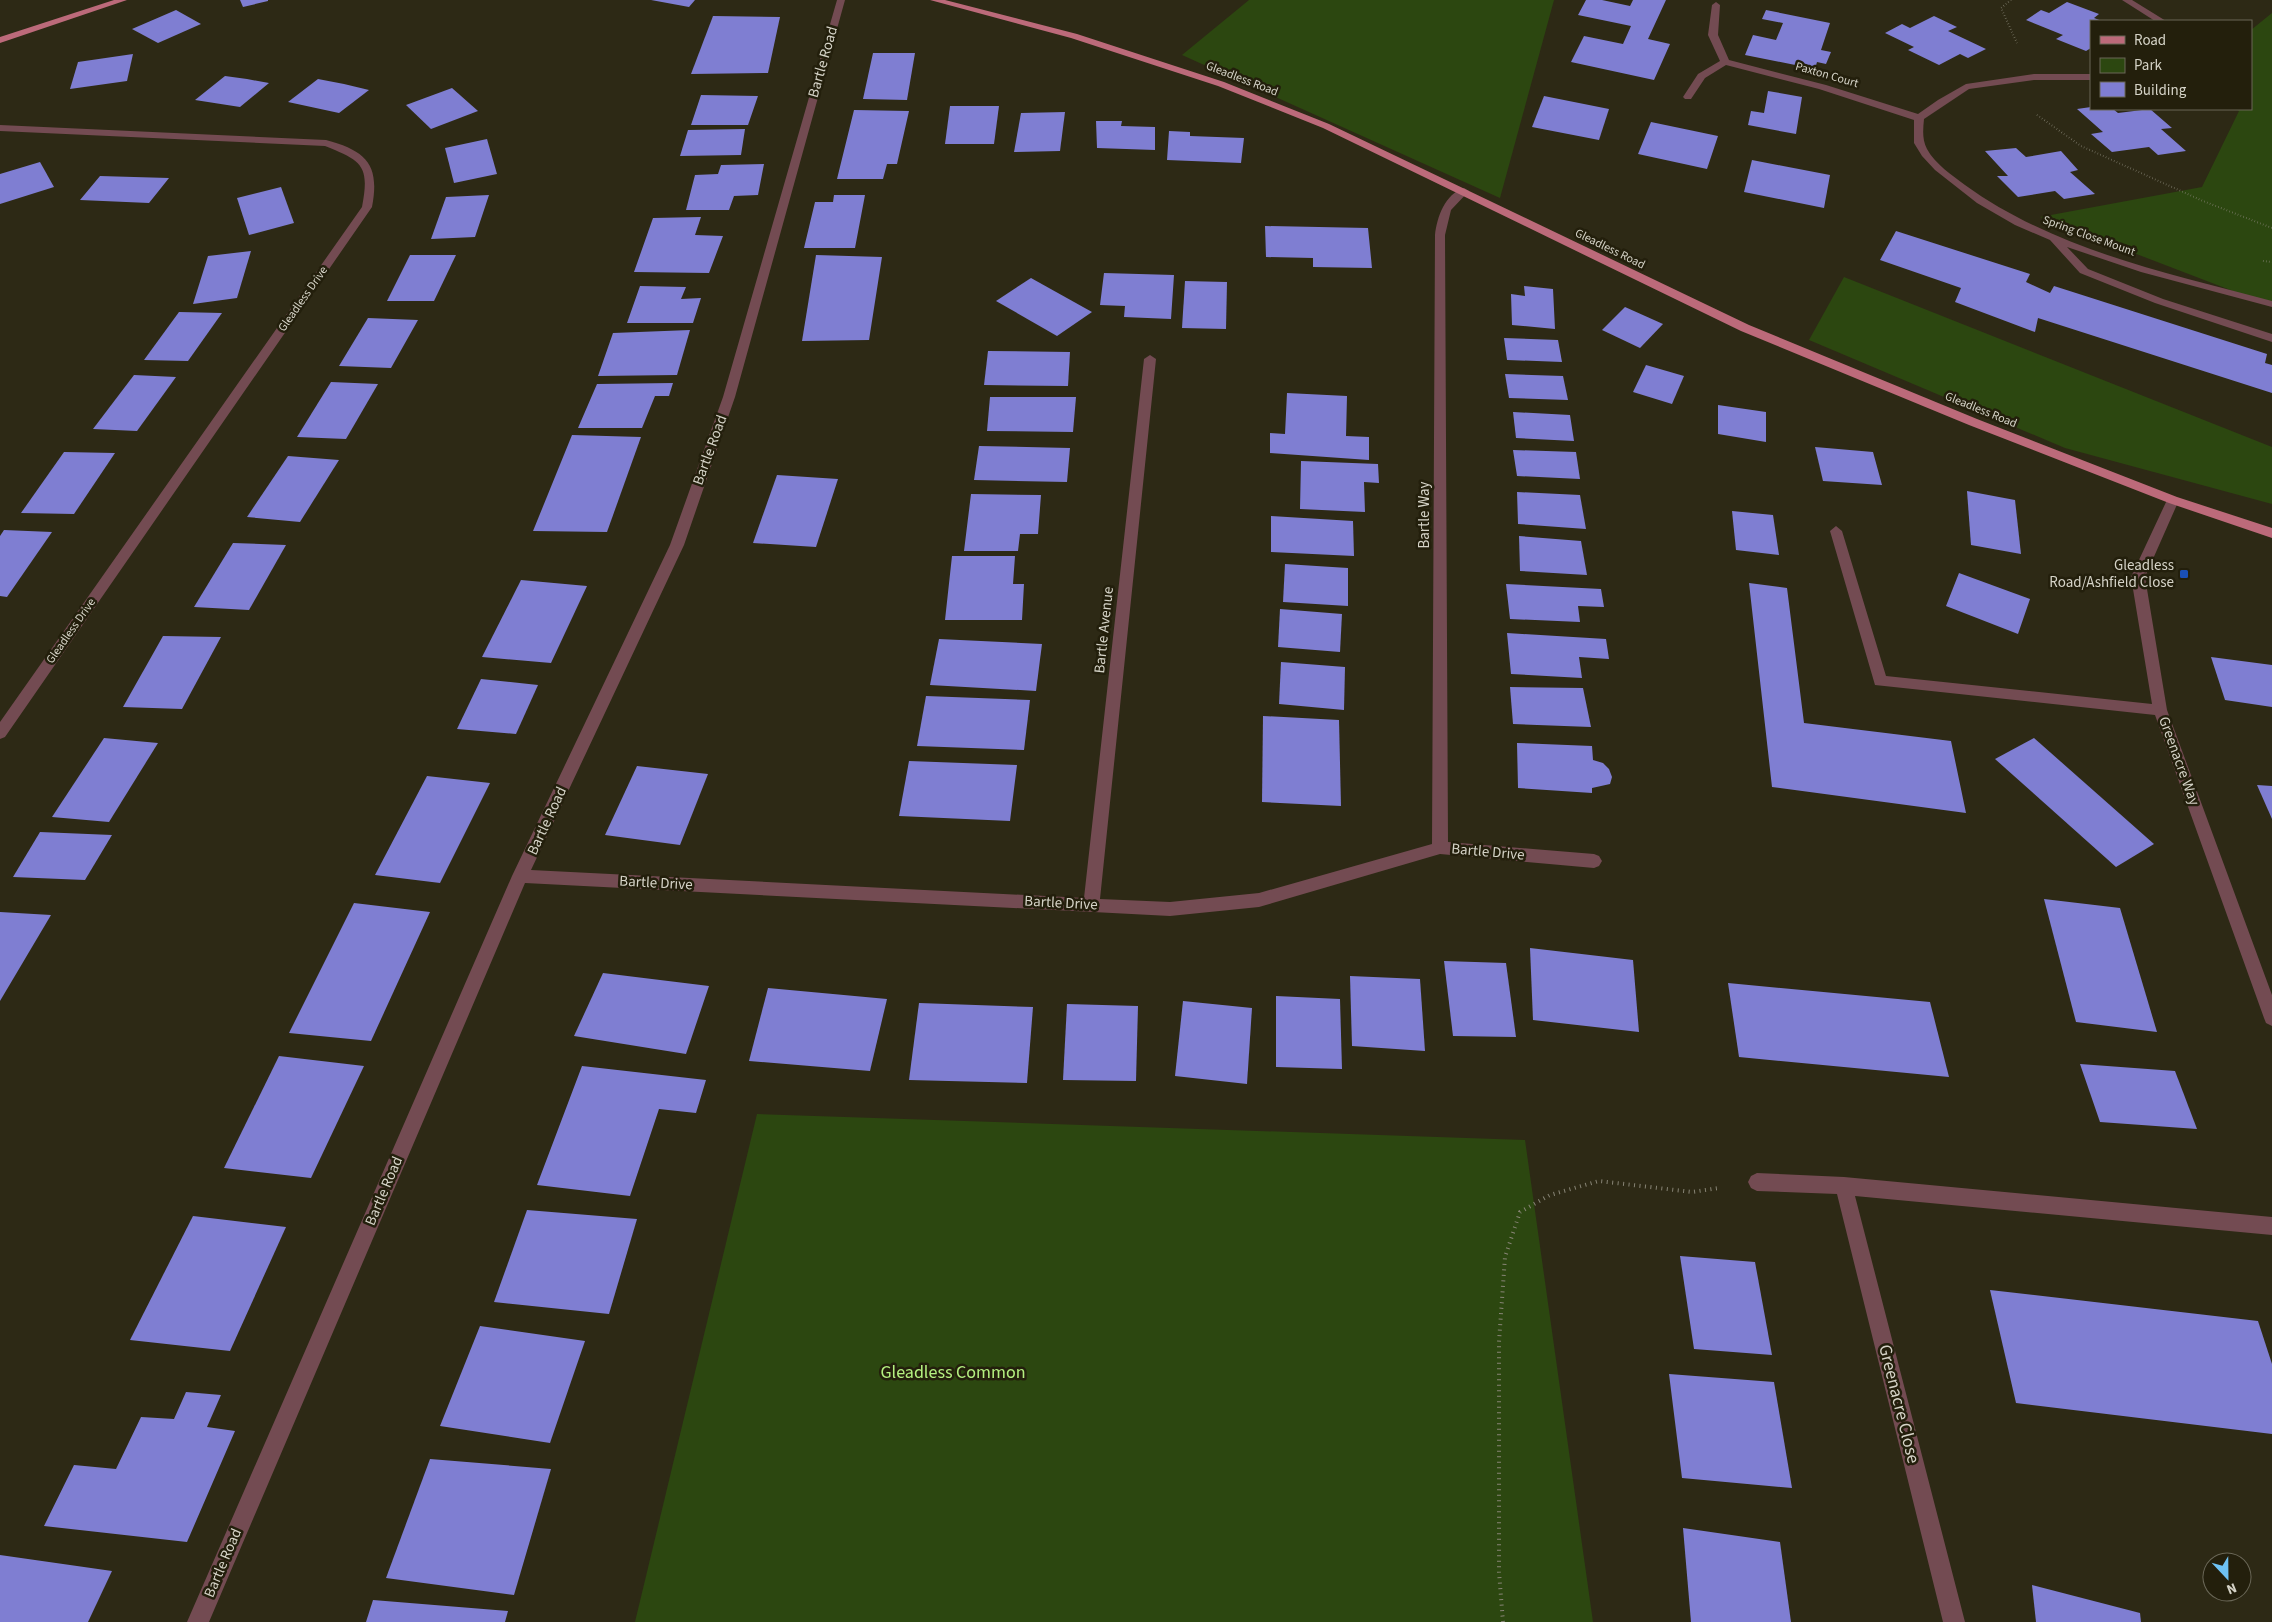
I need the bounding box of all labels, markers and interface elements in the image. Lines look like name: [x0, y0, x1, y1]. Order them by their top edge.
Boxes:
legend: [2090, 20, 2252, 110]
street label: Bartle Road: [803, 24, 843, 100]
text: Road: [2134, 30, 2166, 51]
text: Park: [2134, 55, 2163, 76]
street label: Gleadless Road: [1203, 57, 1281, 101]
street label: Paxton Court: [1793, 58, 1861, 92]
text: Building: [2134, 80, 2187, 101]
street label: Spring Close Mount: [2040, 211, 2138, 261]
street label: Gleadless Road: [1572, 225, 1648, 273]
street label: Gleadless Drive: [274, 263, 332, 335]
street label: Gleadless Road: [1942, 388, 2020, 432]
street label: Bartle Road: [688, 412, 732, 488]
street label: Bartle Way: [1414, 481, 1435, 549]
place label: Gleadless Road/Ashfield Close: [2049, 555, 2174, 593]
marker: Gleadless Road/Ashfield Close: [2178, 568, 2190, 580]
street label: Bartle Avenue: [1089, 586, 1119, 674]
street label: Gleadless Drive: [42, 595, 100, 667]
street label: Greenacre Way: [2153, 714, 2205, 808]
street label: Bartle Road: [522, 783, 572, 859]
street label: Bartle Drive: [1451, 838, 1525, 866]
street label: Bartle Drive: [619, 871, 693, 895]
street label: Bartle Drive: [1024, 891, 1098, 915]
street label: Bartle Road: [360, 1153, 408, 1229]
street label: Greenacre Close: [1872, 1342, 1926, 1466]
park label: Gleadless Common: [880, 1360, 1026, 1385]
street label: Bartle Road: [199, 1525, 247, 1601]
north arrow: [2202, 1552, 2252, 1602]
text: N: [2223, 1577, 2240, 1599]

